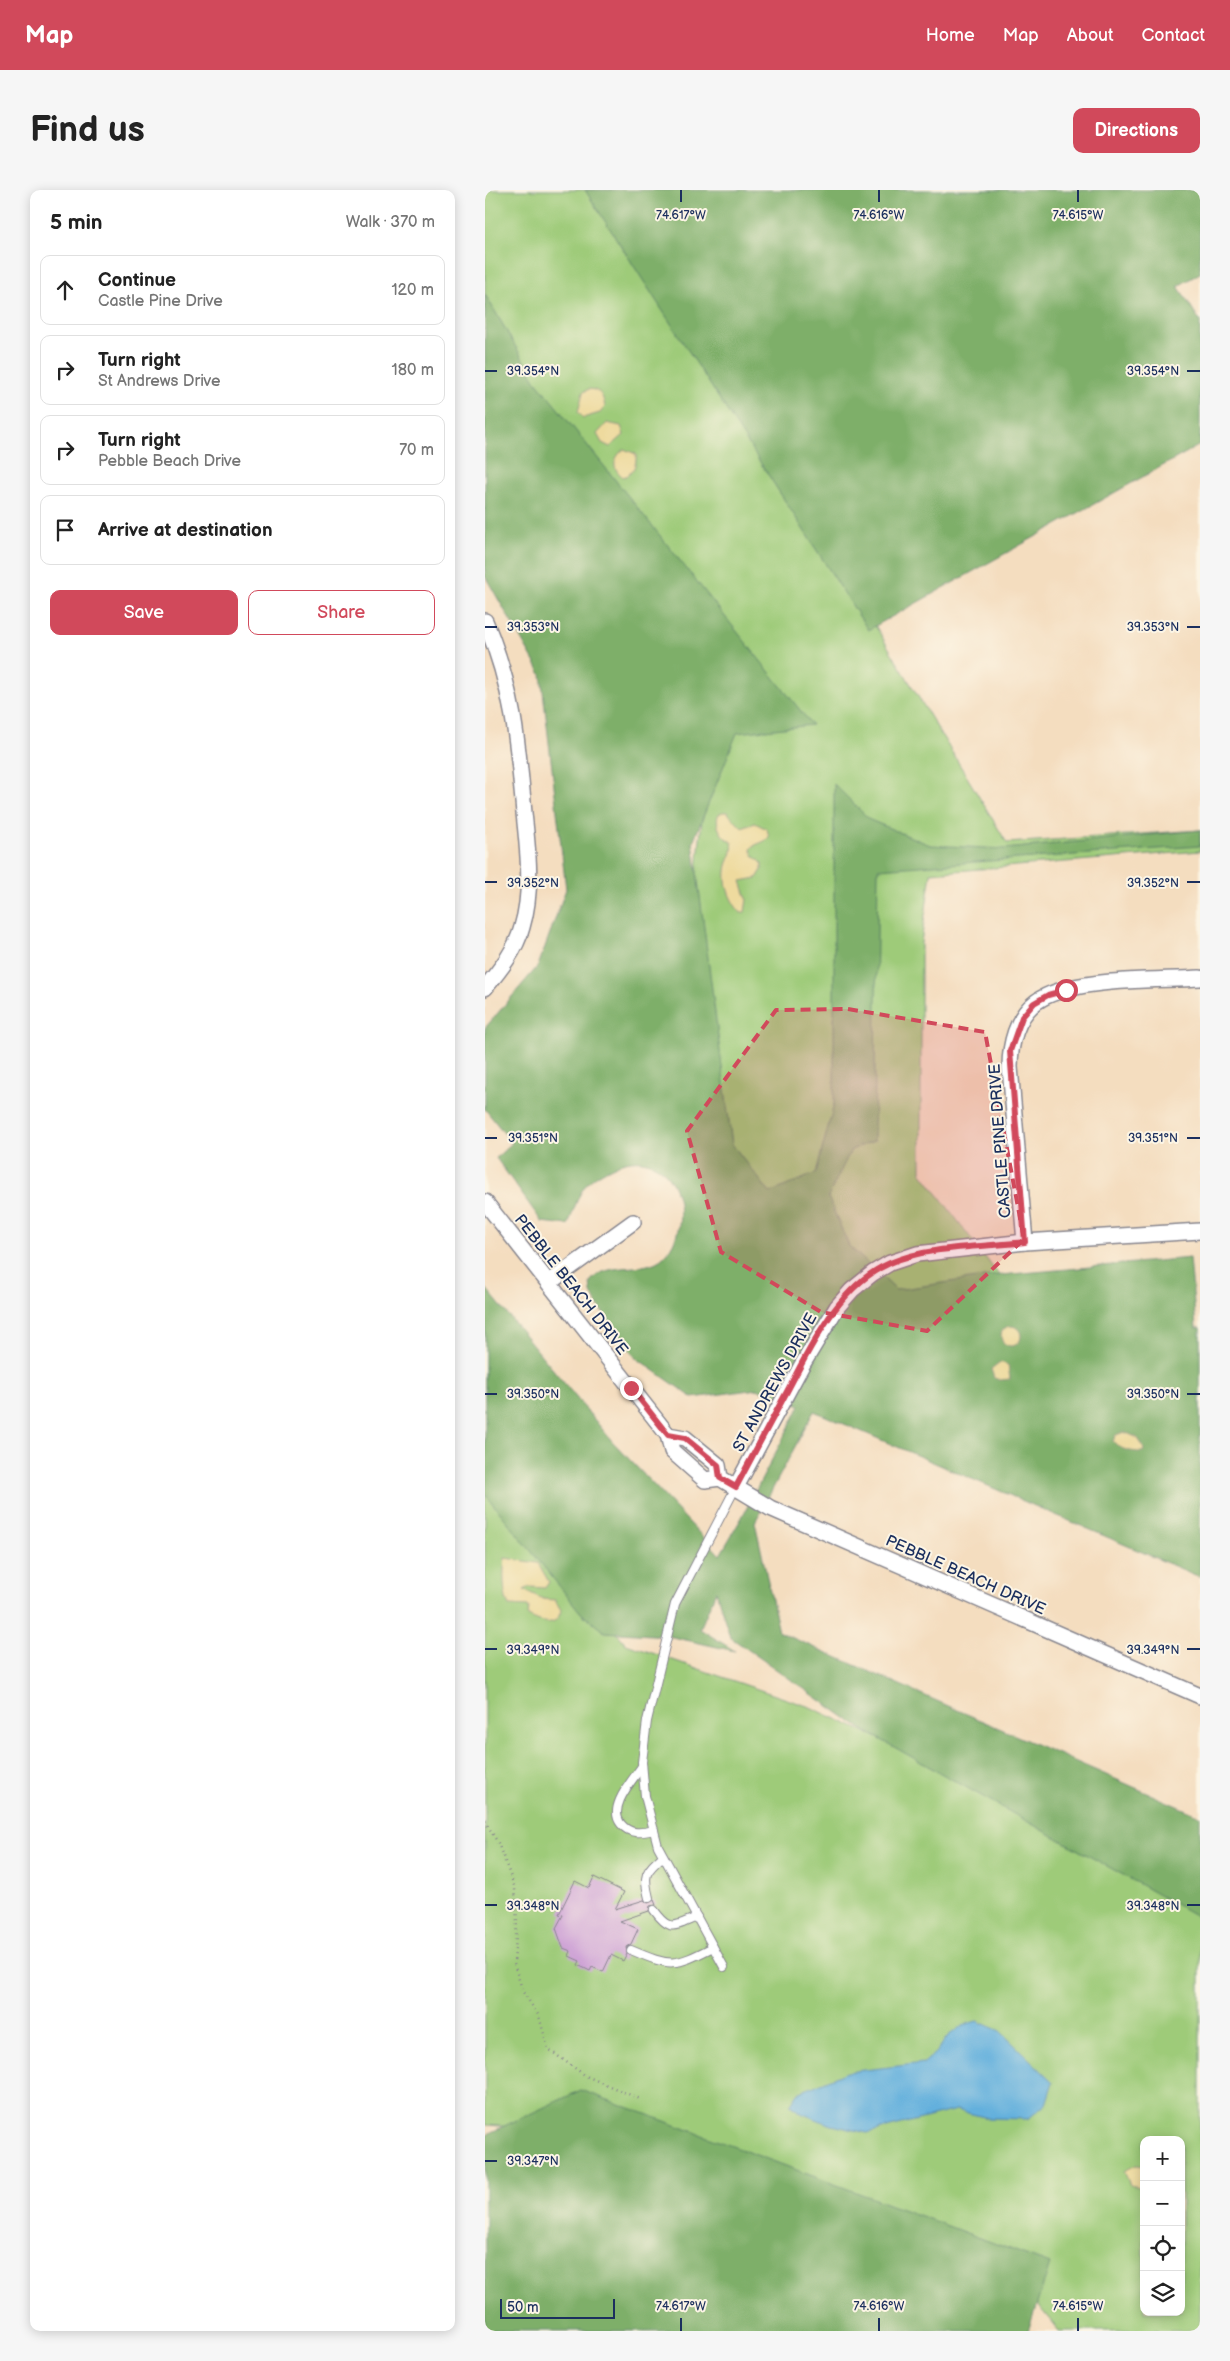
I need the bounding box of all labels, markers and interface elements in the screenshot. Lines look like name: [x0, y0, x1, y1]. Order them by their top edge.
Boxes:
text: Map: [25, 21, 73, 50]
text: Home: [926, 25, 975, 46]
text: Map: [1003, 25, 1039, 46]
text: About: [1067, 25, 1114, 46]
text: Contact: [1142, 25, 1205, 46]
button: Directions: [1073, 108, 1200, 153]
text: Find us: [30, 109, 145, 152]
text: 74.617°W: [656, 208, 706, 223]
text: 74.616°W: [853, 208, 905, 223]
text: 74.615°W: [1053, 208, 1103, 223]
text: 5 min: [50, 210, 103, 235]
text: Walk · 370 m: [346, 213, 435, 232]
text: Continue: [98, 269, 176, 292]
icon: ahead: [51, 276, 79, 304]
text: 120 m: [391, 281, 434, 300]
text: Castle Pine Drive: [98, 292, 223, 311]
text: Turn right: [98, 349, 181, 372]
icon: right: [51, 356, 79, 384]
text: 180 m: [392, 361, 434, 380]
text: 39.354°N: [507, 364, 559, 379]
text: 39.354°N: [1127, 364, 1179, 379]
text: St Andrews Drive: [98, 372, 220, 391]
text: Turn right: [98, 429, 181, 452]
icon: right: [51, 436, 79, 464]
text: 70 m: [399, 441, 434, 460]
text: Pebble Beach Drive: [98, 452, 241, 471]
icon: arrive: [51, 516, 79, 544]
text: Arrive at destination: [98, 519, 273, 542]
button: Save: [50, 590, 238, 635]
button: Share: [248, 590, 435, 635]
text: 39.353°N: [507, 620, 559, 635]
text: 39.353°N: [1127, 620, 1179, 635]
text: 39.352°N: [507, 876, 559, 891]
text: 39.352°N: [1127, 876, 1179, 891]
route start: [1055, 979, 1078, 1002]
street label: CASTLE PINE DRIVE: [986, 1063, 1015, 1219]
text: 39.351°N: [508, 1131, 558, 1146]
text: 39.351°N: [1128, 1131, 1178, 1146]
street label: PEBBLE BEACH DRIVE: [510, 1211, 632, 1359]
street label: ST ANDREWS DRIVE: [729, 1310, 821, 1455]
route end: [620, 1377, 643, 1400]
text: 39.350°N: [507, 1387, 559, 1402]
text: 39.350°N: [1127, 1387, 1179, 1402]
street label: PEBBLE BEACH DRIVE: [882, 1531, 1048, 1619]
text: 39.349°N: [507, 1643, 559, 1658]
text: 39.349°N: [1127, 1643, 1179, 1658]
text: 39.348°N: [507, 1899, 559, 1914]
text: 39.348°N: [1127, 1899, 1179, 1914]
map controls: [1140, 2136, 1185, 2316]
button: +: [1140, 2136, 1185, 2181]
text: 39.347°N: [507, 2154, 559, 2169]
button: −: [1140, 2181, 1185, 2226]
button: locate: [1140, 2226, 1185, 2271]
button: layers: [1140, 2271, 1185, 2316]
scale bar: [500, 2296, 615, 2319]
text: 50 m: [507, 2299, 539, 2316]
text: 74.617°W: [656, 2299, 706, 2314]
text: 74.616°W: [853, 2299, 905, 2314]
text: 74.615°W: [1053, 2299, 1103, 2314]

